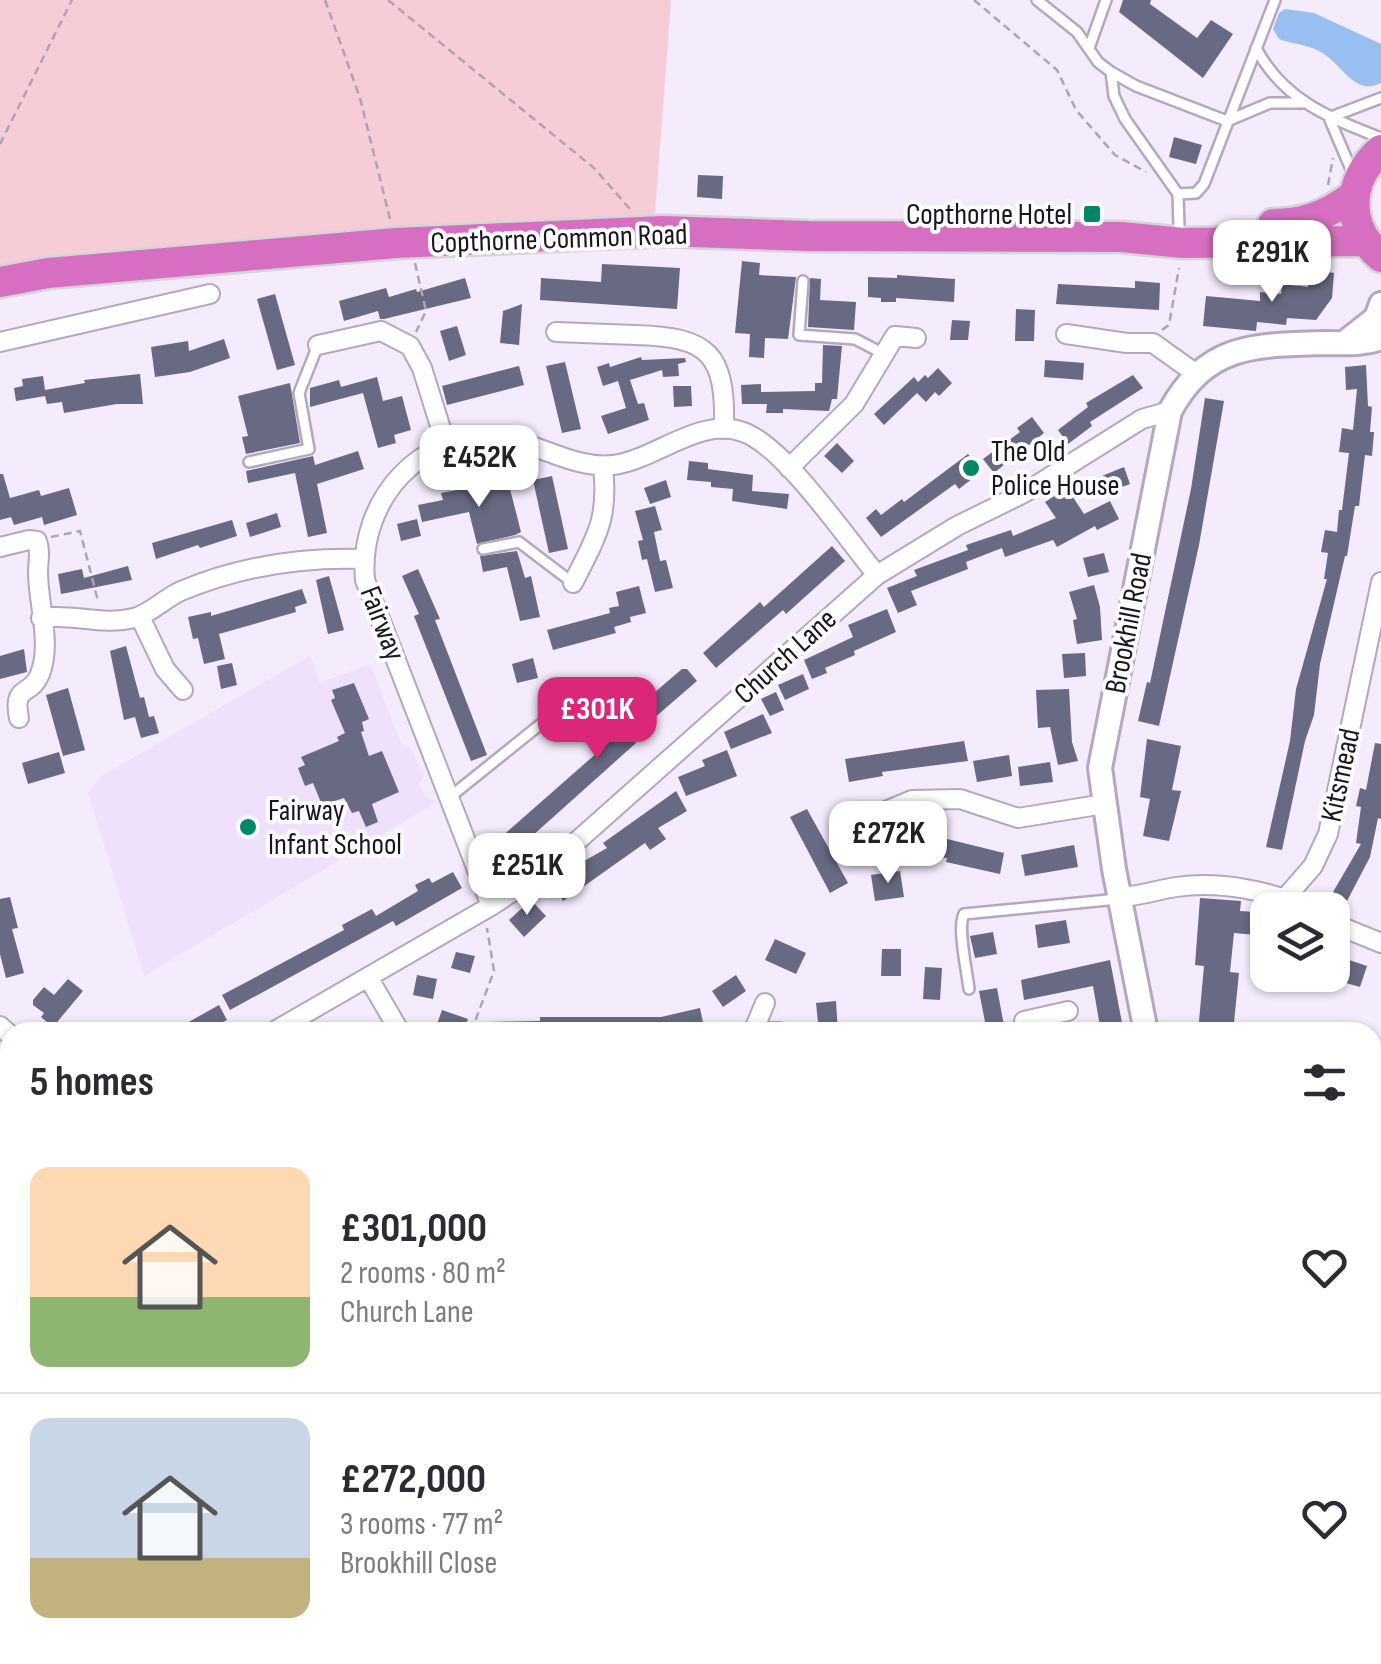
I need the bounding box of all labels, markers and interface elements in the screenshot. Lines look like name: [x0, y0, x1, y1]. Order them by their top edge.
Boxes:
place label: Copthorne Hotel: [906, 197, 1072, 233]
marker: Copthorne Hotel: [1081, 203, 1103, 225]
street label: Copthorne Common Road: [430, 217, 688, 261]
pin: £291K: [1202, 220, 1342, 305]
text: £291K: [1235, 233, 1309, 272]
pin: £452K: [409, 425, 549, 510]
place label: The Old Police House: [991, 434, 1120, 504]
text: £452K: [441, 438, 517, 477]
marker: The Old Police House: [960, 457, 982, 479]
street label: Brookhill Road: [1098, 550, 1160, 696]
street label: Fairway: [352, 581, 413, 666]
street label: Church Lane: [727, 601, 844, 712]
pin: £301K: [527, 677, 667, 762]
text: £301K: [560, 690, 634, 729]
street label: Kitsmead: [1314, 725, 1368, 825]
place label: Fairway Infant School: [268, 793, 402, 863]
pin: £272K: [818, 801, 958, 886]
text: £272K: [851, 814, 925, 853]
marker: Fairway Infant School: [237, 816, 259, 838]
pin: £251K: [457, 833, 597, 918]
text: £251K: [490, 846, 564, 885]
map controls: [1250, 892, 1350, 992]
button: layers: [1250, 892, 1350, 992]
icon: filters: [1297, 1055, 1352, 1110]
text: 5 homes: [30, 1057, 154, 1108]
text: £301,000: [340, 1203, 487, 1254]
icon: home: [110, 1207, 230, 1327]
icon: heart: [1297, 1240, 1352, 1295]
text: 2 rooms · 80 m²: [340, 1254, 506, 1293]
text: Church Lane: [340, 1293, 474, 1332]
text: £272,000: [340, 1454, 486, 1505]
icon: home: [110, 1458, 230, 1578]
icon: heart: [1297, 1491, 1352, 1546]
text: 3 rooms · 77 m²: [340, 1505, 504, 1544]
text: Brookhill Close: [340, 1544, 497, 1583]

